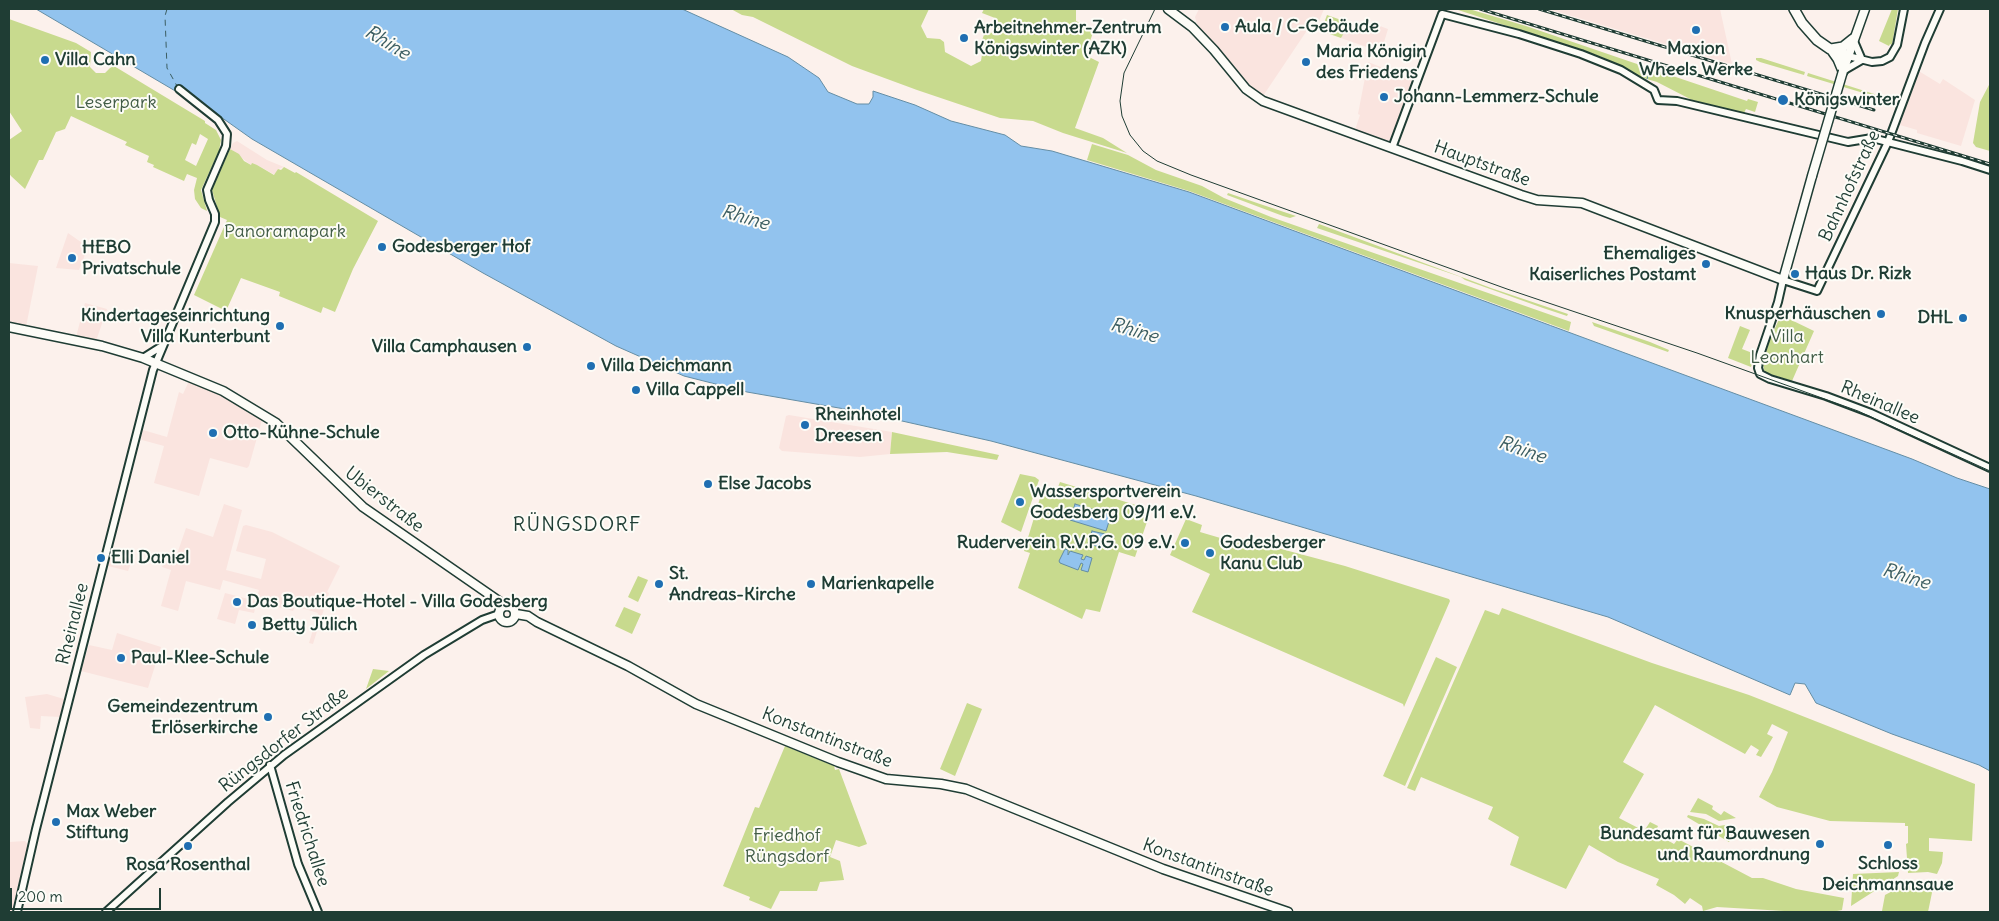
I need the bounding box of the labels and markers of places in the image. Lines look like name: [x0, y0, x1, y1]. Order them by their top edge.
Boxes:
place label: Aula / C-Gebäude: [1235, 16, 1379, 38]
place label: Arbeitnehmer-Zentrum Königswinter (AZK): [974, 17, 1161, 59]
marker: Aula / C-Gebäude: [1219, 21, 1231, 33]
marker: Maxion Wheels Werke: [1690, 24, 1702, 36]
marker: Arbeitnehmer-Zentrum Königswinter (AZK): [958, 32, 970, 44]
place label: Maxion Wheels Werke: [1639, 38, 1753, 80]
place label: Maria Königin des Friedens: [1316, 41, 1427, 84]
place label: Villa Cahn: [55, 49, 136, 71]
marker: Villa Cahn: [39, 54, 51, 66]
marker: Maria Königin des Friedens: [1300, 56, 1312, 68]
place label: Johann-Lemmerz-Schule: [1394, 86, 1599, 108]
place label: Königswinter: [1794, 89, 1899, 111]
marker: Johann-Lemmerz-Schule: [1378, 91, 1390, 103]
marker: Königswinter: [1776, 93, 1790, 107]
place label: Godesberger Hof: [392, 236, 530, 258]
place label: HEBO Privatschule: [82, 237, 181, 280]
marker: Godesberger Hof: [376, 241, 388, 253]
place label: Ehemaliges Kaiserliches Postamt: [1529, 243, 1696, 286]
marker: HEBO Privatschule: [66, 252, 78, 264]
marker: Ehemaliges Kaiserliches Postamt: [1700, 258, 1712, 270]
place label: Haus Dr. Rizk: [1805, 263, 1911, 285]
marker: Haus Dr. Rizk: [1789, 268, 1801, 280]
place label: Knusperhäuschen: [1725, 303, 1871, 325]
place label: Kindertageseinrichtung Villa Kunterbunt: [81, 305, 270, 348]
place label: DHL: [1918, 307, 1953, 329]
marker: Knusperhäuschen: [1875, 308, 1887, 320]
marker: DHL: [1957, 312, 1969, 324]
marker: Kindertageseinrichtung Villa Kunterbunt: [274, 320, 286, 332]
place label: Villa Camphausen: [372, 336, 517, 358]
marker: Villa Camphausen: [521, 341, 533, 353]
place label: Villa Deichmann: [601, 355, 732, 377]
marker: Villa Deichmann: [585, 360, 597, 372]
place label: Villa Cappell: [646, 379, 744, 401]
marker: Villa Cappell: [630, 384, 642, 396]
place label: Rheinhotel Dreesen: [815, 404, 901, 446]
marker: Rheinhotel Dreesen: [799, 419, 811, 431]
place label: Otto-Kühne-Schule: [223, 422, 380, 444]
marker: Otto-Kühne-Schule: [207, 427, 219, 439]
place label: Else Jacobs: [718, 473, 811, 495]
marker: Else Jacobs: [702, 478, 714, 490]
place label: Wassersportverein Godesberg 09/11 e.V.: [1030, 481, 1196, 524]
marker: Wassersportverein Godesberg 09/11 e.V.: [1014, 496, 1026, 508]
place label: Ruderverein R.V.P.G. 09 e.V.: [957, 532, 1175, 554]
place label: Godesberger Kanu Club: [1220, 532, 1325, 574]
marker: Ruderverein R.V.P.G. 09 e.V.: [1179, 537, 1191, 549]
place label: Elli Daniel: [111, 547, 189, 569]
marker: Godesberger Kanu Club: [1204, 547, 1216, 559]
marker: Elli Daniel: [95, 552, 107, 564]
place label: St. Andreas-Kirche: [669, 563, 796, 606]
place label: Marienkapelle: [821, 573, 934, 595]
marker: St. Andreas-Kirche: [653, 578, 665, 590]
marker: Marienkapelle: [805, 578, 817, 590]
place label: Das Boutique-Hotel - Villa Godesberg: [247, 591, 548, 613]
marker: Das Boutique-Hotel - Villa Godesberg: [231, 596, 243, 608]
place label: Betty Jülich: [262, 614, 357, 636]
marker: Betty Jülich: [246, 619, 258, 631]
place label: Paul-Klee-Schule: [131, 647, 269, 669]
marker: Paul-Klee-Schule: [115, 652, 127, 664]
place label: Gemeindezentrum Erlöserkirche: [107, 696, 258, 739]
marker: Gemeindezentrum Erlöserkirche: [262, 711, 274, 723]
place label: Max Weber Stiftung: [66, 801, 156, 844]
marker: Max Weber Stiftung: [50, 816, 62, 828]
place label: Bundesamt für Bauwesen und Raumordnung: [1600, 823, 1810, 866]
marker: Bundesamt für Bauwesen und Raumordnung: [1814, 838, 1826, 850]
marker: Schloss Deichmannsaue: [1882, 839, 1894, 851]
marker: Rosa Rosenthal: [182, 840, 194, 852]
place label: Schloss Deichmannsaue: [1822, 853, 1954, 896]
place label: Rosa Rosenthal: [126, 854, 250, 876]

